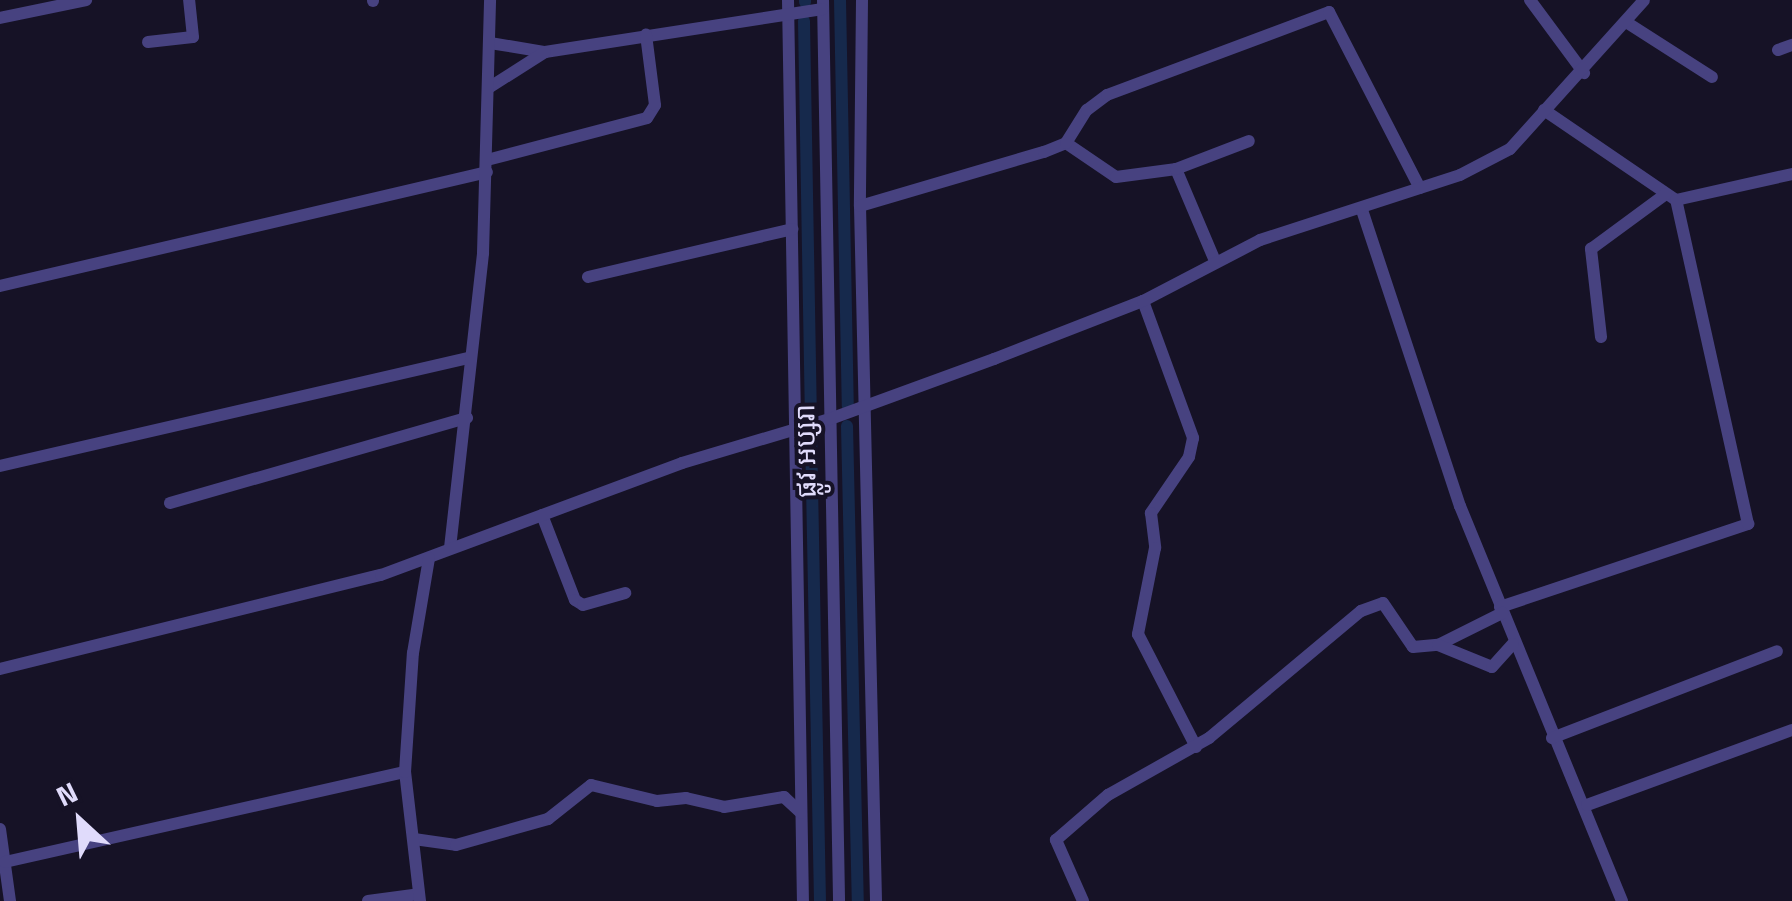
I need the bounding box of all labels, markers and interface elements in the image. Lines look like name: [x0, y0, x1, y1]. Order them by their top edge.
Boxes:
street label: ផ្លូវ អប្សរា: [787, 404, 823, 498]
text: N: [48, 770, 85, 817]
north arrow: [30, 771, 130, 871]

